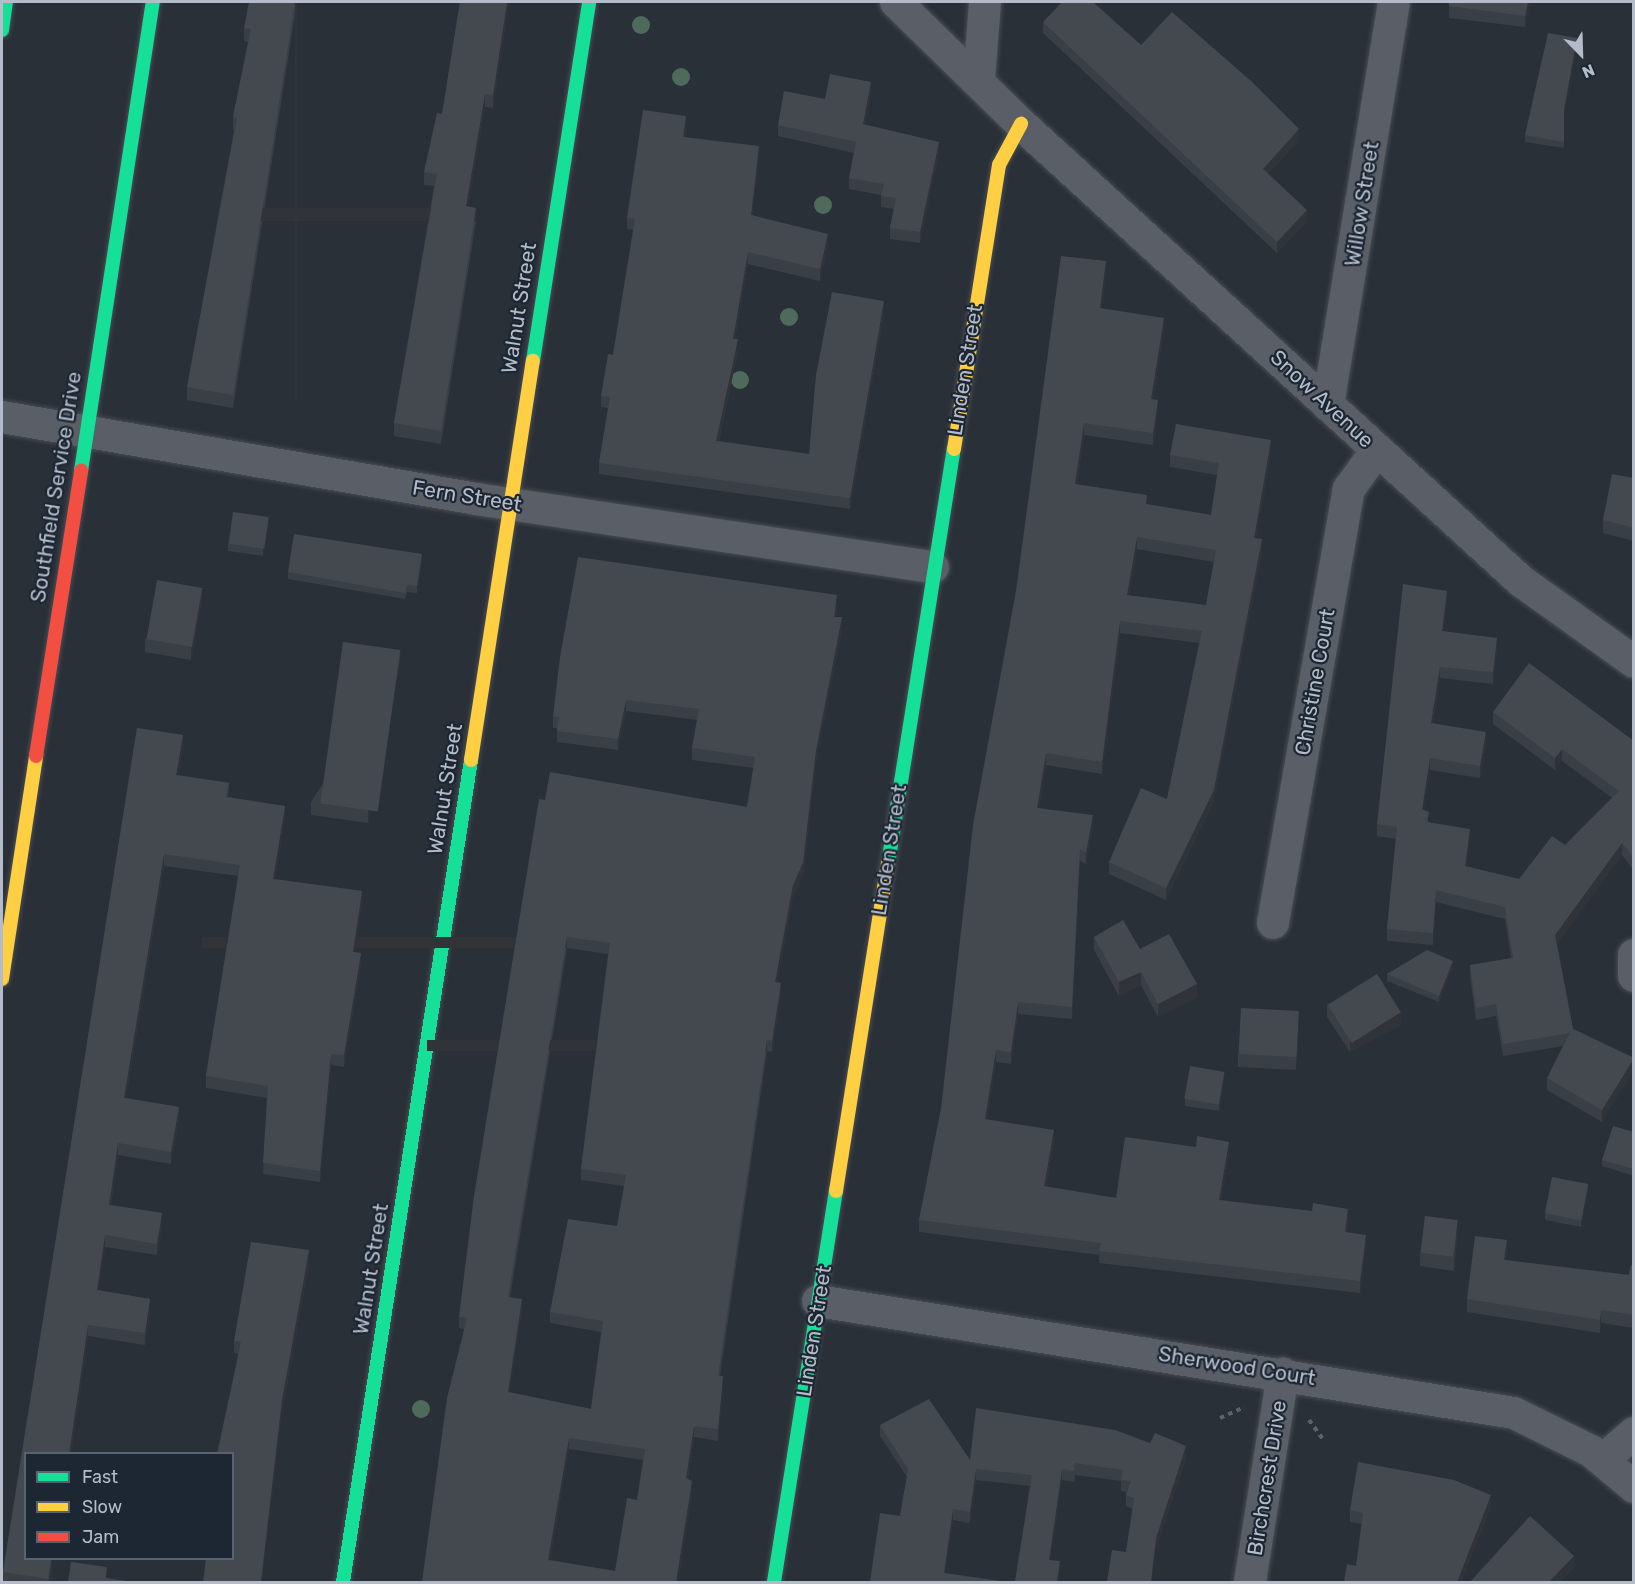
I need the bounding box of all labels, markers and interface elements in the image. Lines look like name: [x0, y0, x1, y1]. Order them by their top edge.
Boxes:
north arrow: [1551, 24, 1611, 84]
text: N: [1579, 60, 1597, 82]
street label: Willow Street: [1340, 140, 1384, 268]
street label: Walnut Street: [496, 241, 542, 375]
street label: Linden Street: [942, 303, 988, 437]
street label: Snow Avenue: [1265, 344, 1379, 454]
street label: Southfield Service Drive: [25, 370, 87, 604]
street label: Fern Street: [411, 475, 523, 517]
street label: Christine Court: [1290, 607, 1340, 757]
street label: Walnut Street: [422, 722, 468, 856]
street label: Linden Street: [866, 783, 912, 917]
street label: Walnut Street: [348, 1202, 394, 1336]
street label: Linden Street: [791, 1264, 837, 1398]
street label: Sherwood Court: [1157, 1341, 1317, 1391]
street label: Birchcrest Drive: [1242, 1399, 1292, 1557]
legend: [24, 1452, 234, 1560]
text: Fast: [82, 1466, 118, 1488]
text: Slow: [82, 1496, 122, 1518]
text: Jam: [82, 1526, 119, 1548]

